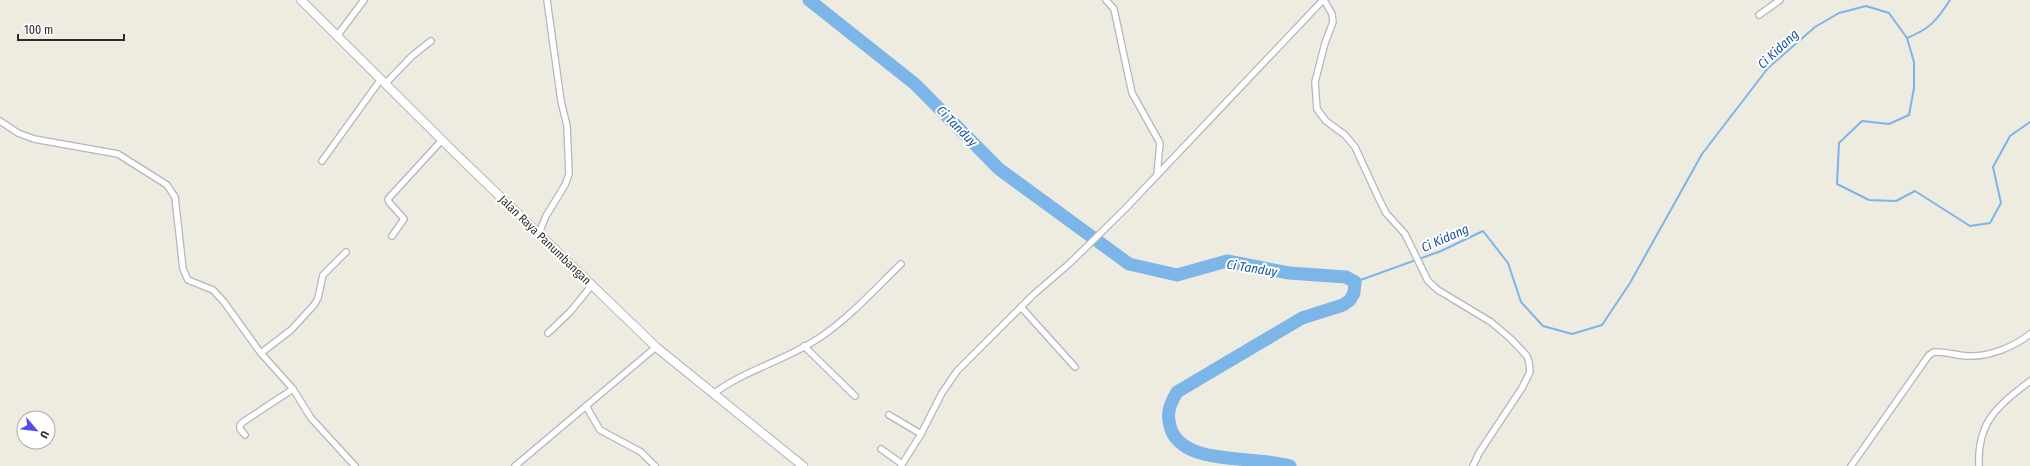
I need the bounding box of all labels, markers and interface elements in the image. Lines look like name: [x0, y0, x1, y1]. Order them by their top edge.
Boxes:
scale bar: [18, 16, 124, 42]
text: 100 m: [24, 23, 53, 37]
water label: Ci Kidang: [1754, 26, 1802, 72]
water label: Ci Tanduy: [934, 103, 981, 150]
street label: Jalan Raya Panumbangan: [496, 192, 594, 288]
water label: Ci Kidang: [1419, 221, 1471, 255]
water label: Ci Tanduy: [1226, 257, 1280, 280]
north arrow: [16, 410, 56, 450]
text: U: [37, 429, 52, 440]

